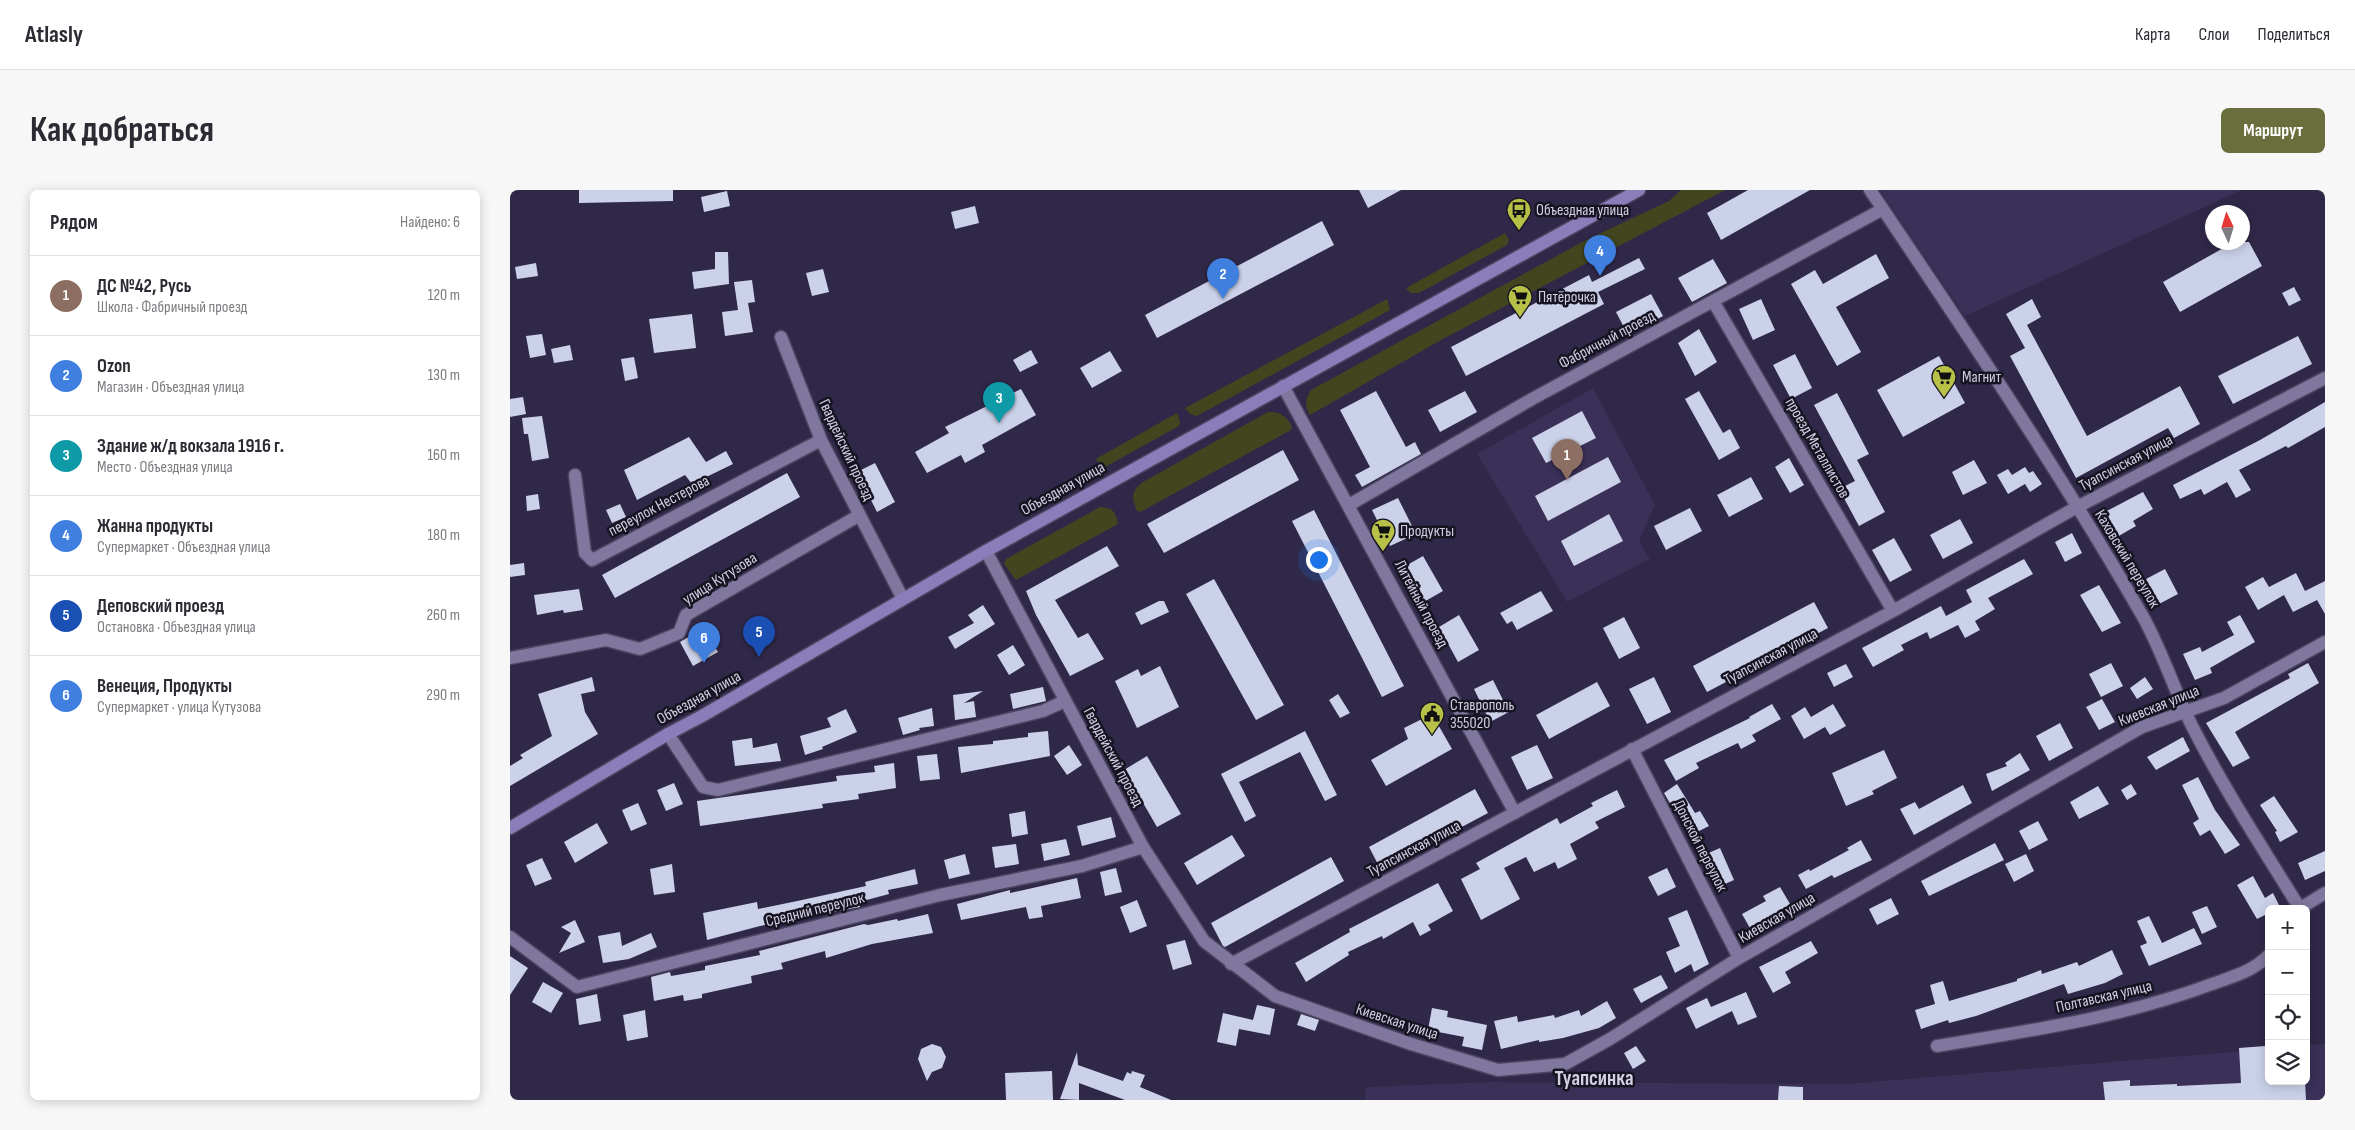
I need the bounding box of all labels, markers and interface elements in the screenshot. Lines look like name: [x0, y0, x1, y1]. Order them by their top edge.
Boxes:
text: Atlasly: [25, 20, 83, 49]
text: Карта: [2135, 24, 2171, 45]
text: Слои: [2199, 24, 2230, 45]
text: Поделиться: [2258, 24, 2330, 45]
button: Маршрут: [2221, 108, 2325, 153]
text: Как добраться: [30, 109, 214, 152]
bus stop icon: Объездная улица: [1506, 197, 1532, 231]
place label: Объездная улица: [1536, 201, 1629, 220]
north arrow: [2205, 205, 2250, 250]
text: Рядом: [50, 210, 98, 235]
text: Найдено: 6: [400, 213, 460, 232]
pin: 4: [1584, 235, 1616, 276]
pin: 2: [1207, 258, 1239, 299]
text: ДС №42, Русь: [97, 275, 191, 298]
supermarket icon: Пятёрочка: [1507, 284, 1533, 318]
text: 1: [63, 286, 69, 305]
text: 120 m: [428, 286, 460, 305]
place label: Пятёрочка: [1538, 288, 1596, 307]
text: Школа · Фабричный проезд: [97, 298, 247, 317]
street label: Фабричный проезд: [1556, 307, 1659, 373]
text: Ozon: [97, 355, 131, 378]
supermarket icon: Магнит: [1931, 364, 1957, 398]
text: 2: [62, 366, 70, 385]
text: 130 m: [428, 366, 460, 385]
place label: Магнит: [1962, 368, 2002, 387]
text: Магазин · Объездная улица: [97, 378, 244, 397]
pin: 3: [983, 382, 1015, 423]
street label: проезд Металлистов: [1781, 394, 1853, 502]
street label: Гвардейский проезд: [814, 396, 878, 504]
street label: Туапсинская улица: [2076, 430, 2176, 496]
text: Здание ж/д вокзала 1916 г.: [97, 435, 284, 458]
pin: 1: [1551, 439, 1583, 480]
text: 3: [62, 446, 70, 465]
text: 160 m: [427, 446, 460, 465]
text: Место · Объездная улица: [97, 458, 233, 477]
street label: Объездная улица: [1018, 458, 1108, 520]
street label: переулок Нестерова: [605, 471, 713, 541]
street label: Каховский переулок: [2090, 507, 2164, 612]
text: Жанна продукты: [97, 515, 213, 538]
supermarket icon: Продукты: [1370, 518, 1396, 552]
place label: Продукты: [1400, 522, 1454, 541]
text: 4: [62, 526, 70, 545]
text: 180 m: [427, 526, 460, 545]
text: Супермаркет · Объездная улица: [97, 538, 270, 557]
your location: [1306, 547, 1332, 573]
street label: улица Кутузова: [679, 549, 761, 609]
street label: Литейный проезд: [1390, 557, 1452, 651]
text: Деповский проезд: [97, 595, 224, 618]
text: 5: [62, 606, 70, 625]
text: 260 m: [426, 606, 460, 625]
pin: 5: [743, 616, 775, 657]
text: Остановка · Объездная улица: [97, 618, 256, 637]
pin: 6: [688, 622, 720, 663]
street label: Туапсинская улица: [1721, 624, 1821, 690]
street label: Объездная улица: [654, 667, 744, 729]
text: Венеция, Продукты: [97, 675, 232, 698]
street label: Киевская улица: [2116, 681, 2202, 731]
text: 6: [62, 686, 70, 705]
text: 290 m: [426, 686, 460, 705]
place label: Ставрополь 355020: [1450, 696, 1514, 733]
text: Супермаркет · улица Кутузова: [97, 698, 261, 717]
public building icon: Ставрополь 355020: [1419, 701, 1445, 735]
street label: Гвардейский проезд: [1079, 704, 1147, 810]
street label: Донской переулок: [1669, 797, 1732, 896]
street label: Туапсинская улица: [1364, 816, 1464, 882]
street label: Средний переулок: [764, 888, 867, 931]
street label: Киевская улица: [1735, 888, 1819, 948]
map controls: [2265, 905, 2310, 1085]
button: +: [2265, 905, 2310, 950]
button: −: [2265, 950, 2310, 995]
street label: Полтавская улица: [2054, 977, 2154, 1017]
button: locate: [2265, 995, 2310, 1040]
street label: Киевская улица: [1353, 1000, 1441, 1044]
button: layers: [2265, 1040, 2310, 1085]
district label: Туапсинка: [1554, 1066, 1634, 1091]

